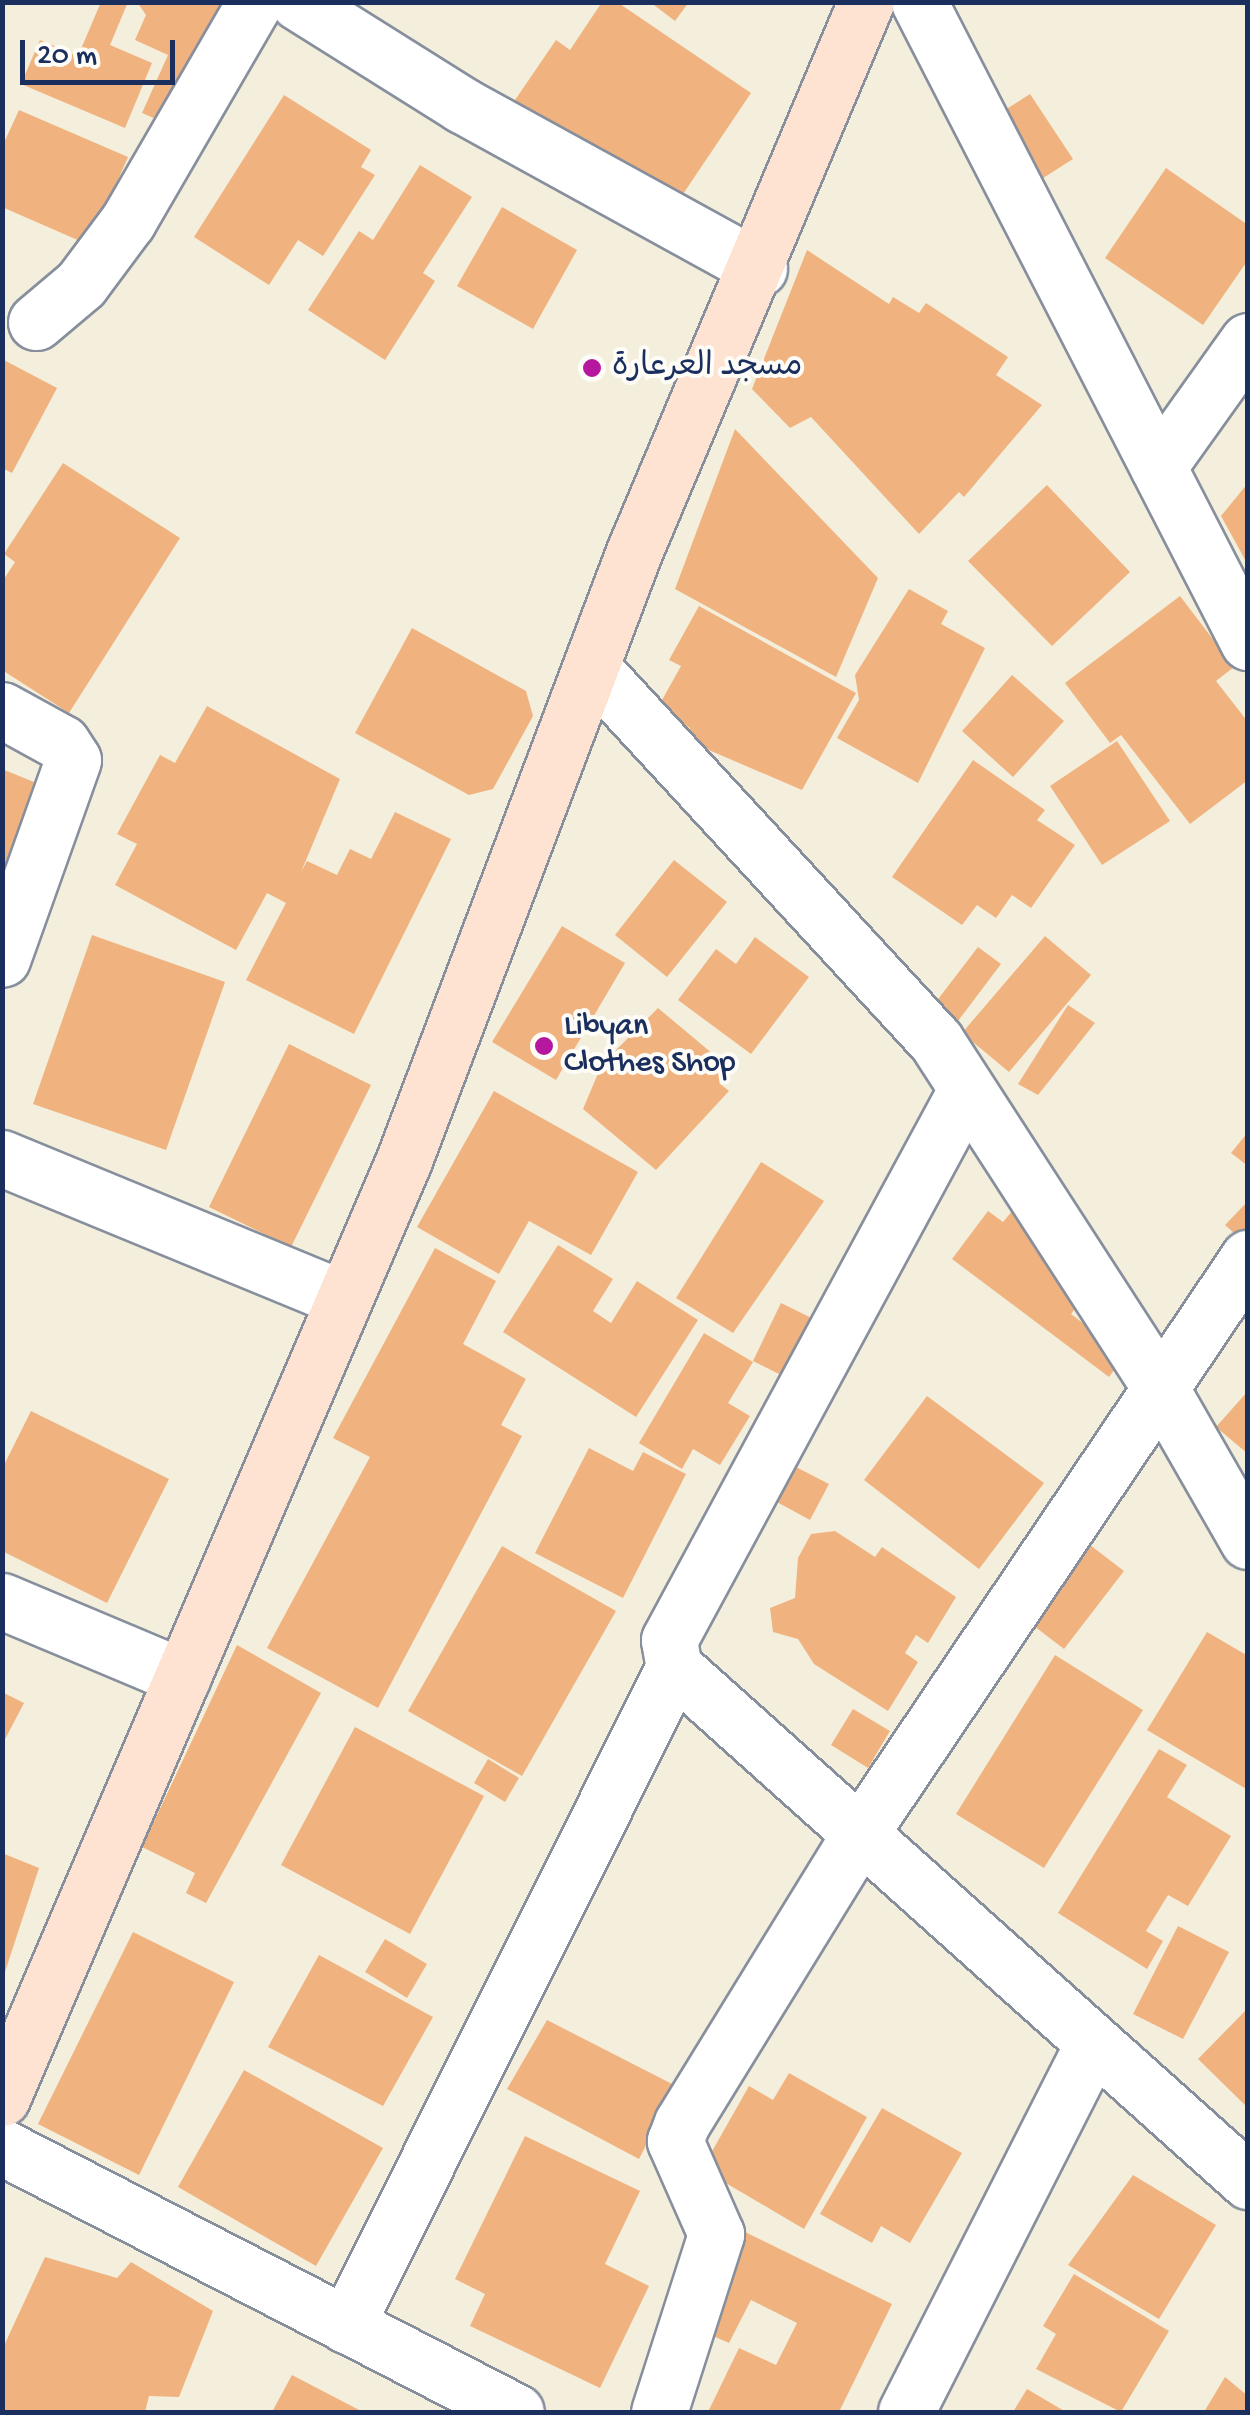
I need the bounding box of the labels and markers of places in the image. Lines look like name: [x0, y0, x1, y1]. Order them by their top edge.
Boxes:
place label: مسجد العرعارة: [612, 349, 802, 387]
marker: مسجد العرعارة: [581, 357, 603, 379]
place label: Libyan Clothes Shop: [564, 1009, 736, 1084]
marker: Libyan Clothes Shop: [533, 1035, 555, 1057]

